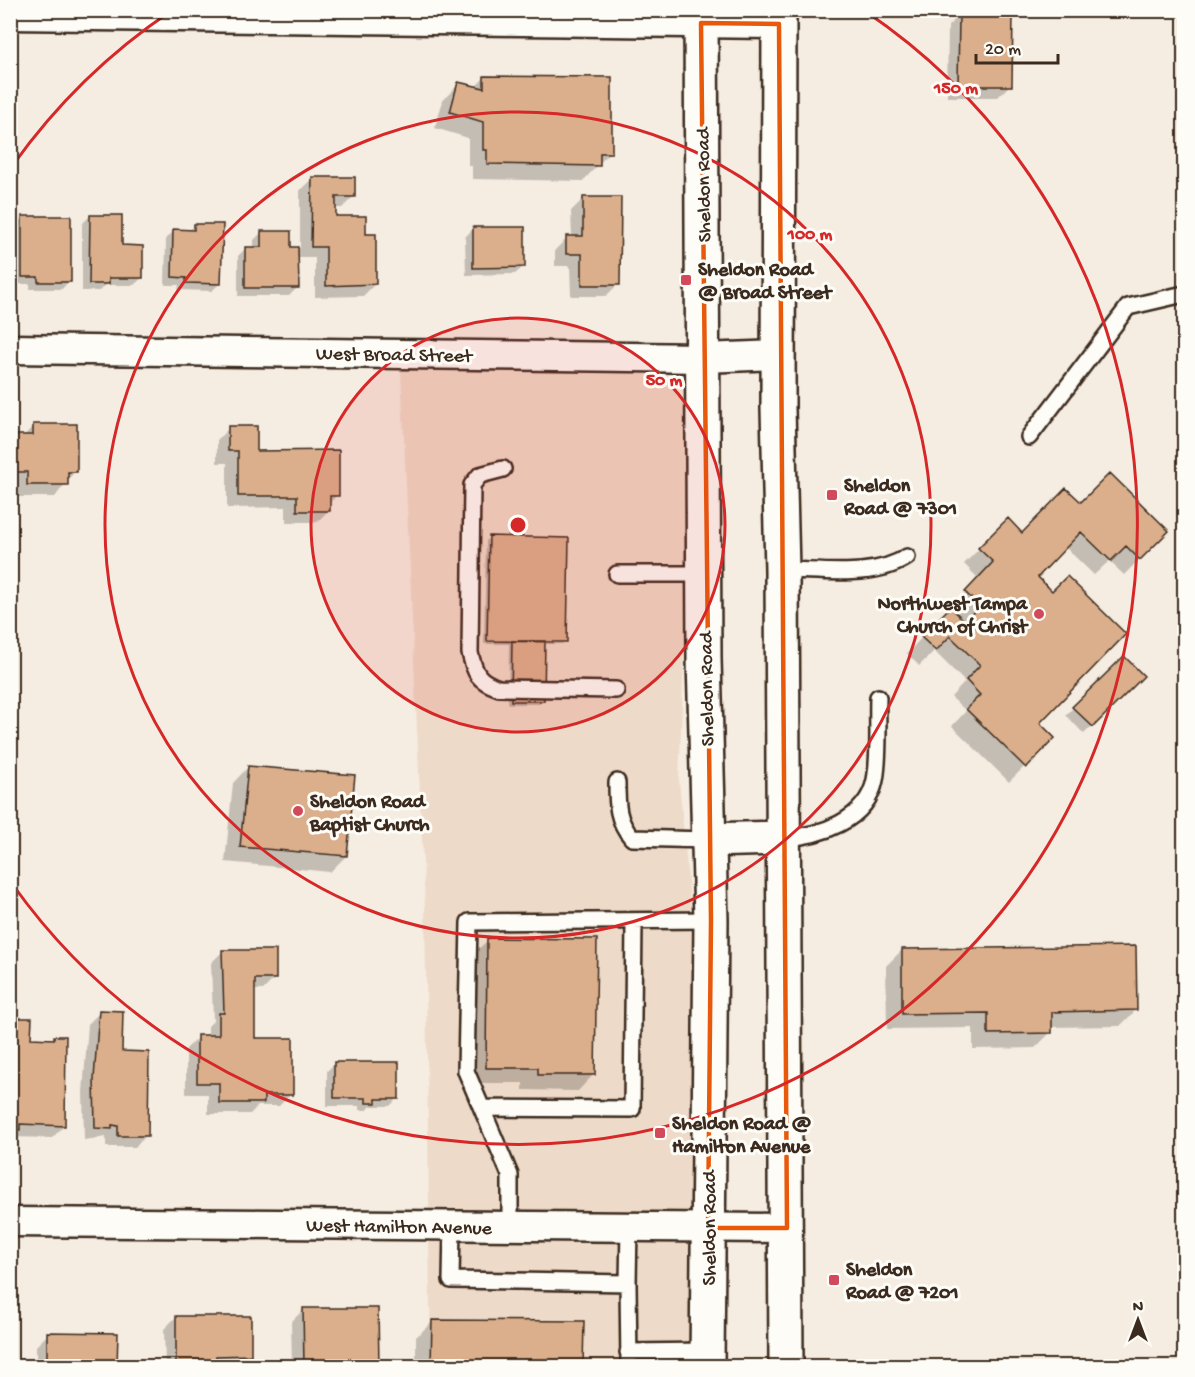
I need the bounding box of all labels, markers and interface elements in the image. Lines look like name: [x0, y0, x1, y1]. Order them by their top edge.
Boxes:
scale bar: [976, 27, 1058, 65]
text: 20 m: [985, 40, 1021, 61]
text: 150 m: [933, 79, 978, 100]
street label: Sheldon Road: [693, 125, 718, 243]
text: 100 m: [787, 225, 833, 246]
place label: Sheldon Road @ Broad Street: [698, 260, 833, 306]
marker: Sheldon Road @ Broad Street: [679, 273, 693, 287]
street label: West Broad Street: [316, 344, 474, 369]
text: 50 m: [646, 371, 683, 392]
place label: Sheldon Road @ 7301: [843, 476, 957, 522]
marker: Sheldon Road @ 7301: [825, 488, 839, 502]
centre of rings: [508, 515, 528, 535]
place label: Northwest Tampa Church of Christ: [878, 594, 1029, 640]
marker: Northwest Tampa Church of Christ: [1032, 607, 1046, 621]
street label: Sheldon Road: [696, 629, 721, 747]
place label: Sheldon Road Baptist Church: [309, 792, 430, 838]
marker: Sheldon Road Baptist Church: [291, 804, 305, 818]
place label: Sheldon Road @ Hamilton Avenue: [672, 1114, 812, 1160]
marker: Sheldon Road @ Hamilton Avenue: [653, 1126, 667, 1140]
street label: Sheldon Road: [700, 1168, 723, 1285]
street label: West Hamilton Avenue: [306, 1215, 493, 1242]
place label: Sheldon Road @ 7201: [845, 1260, 959, 1306]
marker: Sheldon Road @ 7201: [827, 1273, 841, 1287]
north arrow: [1108, 1290, 1168, 1350]
text: N: [1133, 1299, 1144, 1318]

